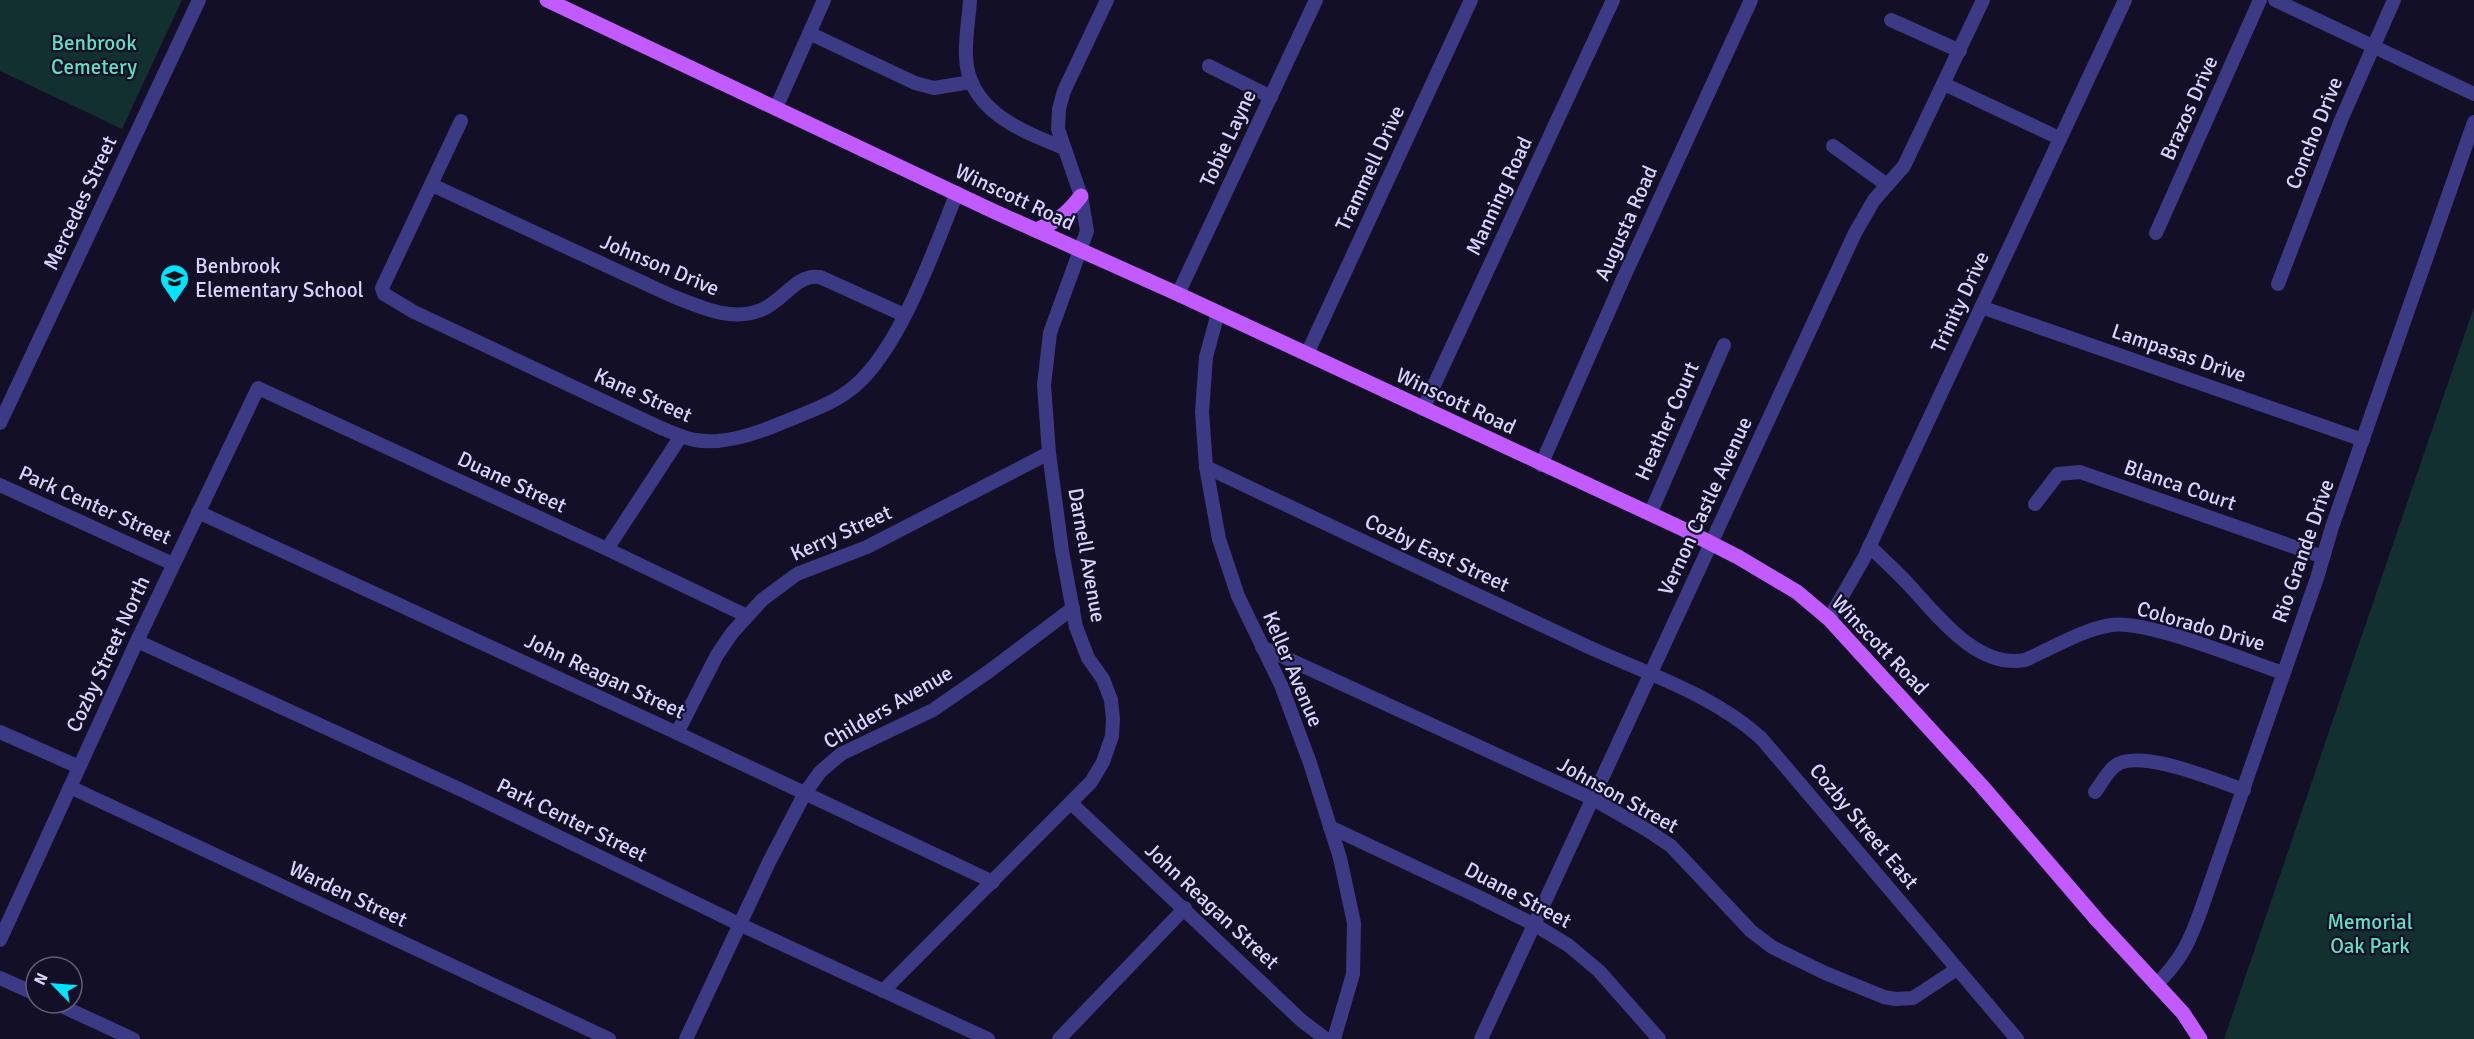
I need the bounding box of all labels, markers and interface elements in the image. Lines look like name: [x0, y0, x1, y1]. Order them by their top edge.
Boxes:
park label: Benbrook Cemetery: [51, 30, 137, 80]
street label: Brazos Drive: [2154, 52, 2224, 164]
street label: Concho Drive: [2280, 73, 2348, 193]
street label: Tobie Layne: [1194, 85, 1262, 191]
street label: Trammell Drive: [1330, 101, 1410, 235]
street label: Mercedes Street: [38, 132, 122, 274]
street label: Manning Road: [1460, 132, 1538, 260]
street label: Winscott Road: [951, 158, 1079, 236]
street label: Augusta Road: [1589, 161, 1663, 285]
street label: Johnson Drive: [597, 228, 723, 302]
street label: Trinity Drive: [1925, 247, 1995, 357]
place label: Benbrook Elementary School: [195, 253, 364, 303]
school or university icon: Benbrook Elementary School: [158, 262, 190, 304]
street label: Lampasas Drive: [2108, 318, 2250, 388]
street label: Heather Court: [1629, 358, 1705, 484]
street label: Kane Street: [590, 362, 696, 428]
street label: Winscott Road: [1392, 362, 1520, 440]
street label: Vernon Castle Avenue: [1652, 413, 1758, 599]
street label: Duane Street: [453, 445, 571, 519]
street label: Blanca Court: [2121, 454, 2239, 516]
street label: Park Center Street: [15, 460, 175, 550]
street label: Rio Grande Drive: [2266, 476, 2340, 626]
street label: Darnell Avenue: [1062, 486, 1112, 624]
street label: Kerry Street: [786, 499, 896, 567]
street label: Cozby East Street: [1361, 508, 1513, 598]
street label: Cozby Street North: [60, 572, 156, 736]
street label: Winscott Road: [1826, 590, 1934, 700]
street label: Colorado Drive: [2134, 595, 2268, 657]
street label: Keller Avenue: [1257, 607, 1329, 731]
street label: John Reagan Street: [521, 627, 689, 725]
street label: Childers Avenue: [819, 660, 957, 754]
street label: Johnson Street: [1553, 751, 1683, 839]
street label: Cozby Street East: [1804, 758, 1924, 894]
street label: Park Center Street: [493, 772, 651, 868]
street label: John Reagan Street: [1140, 837, 1284, 975]
street label: Warden Street: [285, 855, 411, 933]
street label: Duane Street: [1460, 856, 1576, 934]
park label: Memorial Oak Park: [2327, 909, 2413, 959]
north arrow: [24, 955, 84, 1015]
text: N: [30, 970, 53, 988]

